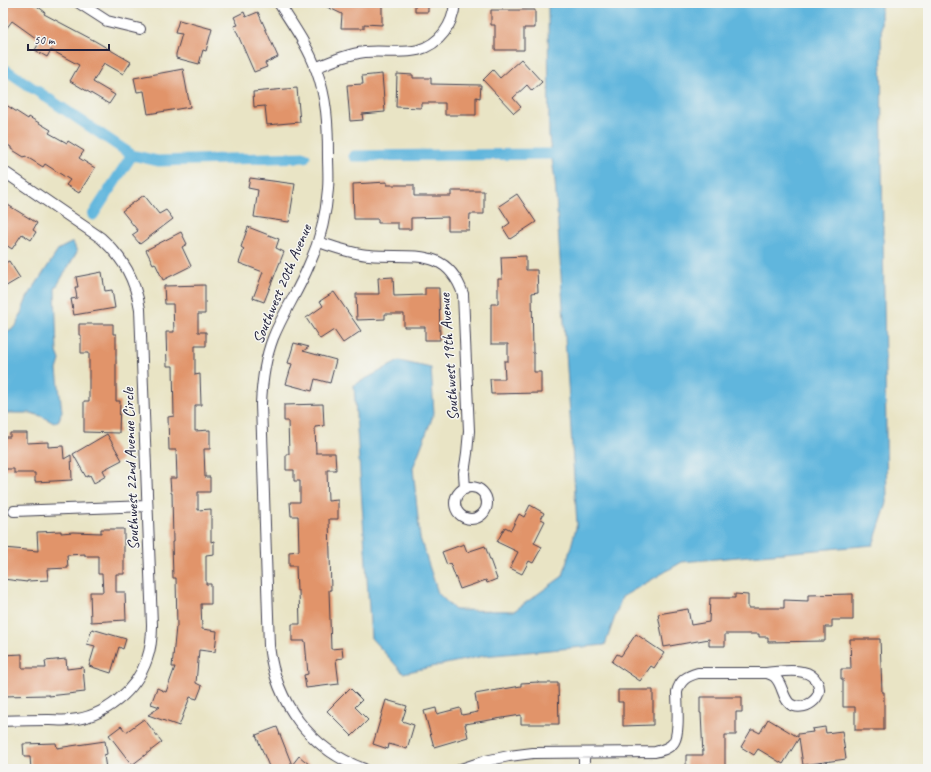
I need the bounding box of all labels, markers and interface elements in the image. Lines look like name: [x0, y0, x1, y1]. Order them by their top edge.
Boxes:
scale bar: [28, 26, 109, 52]
text: 50 m: [34, 32, 56, 48]
street label: Southwest 20th Avenue: [248, 220, 317, 347]
street label: Southwest 19th Avenue: [434, 291, 463, 421]
street label: Southwest 22nd Avenue Circle: [118, 386, 144, 551]

